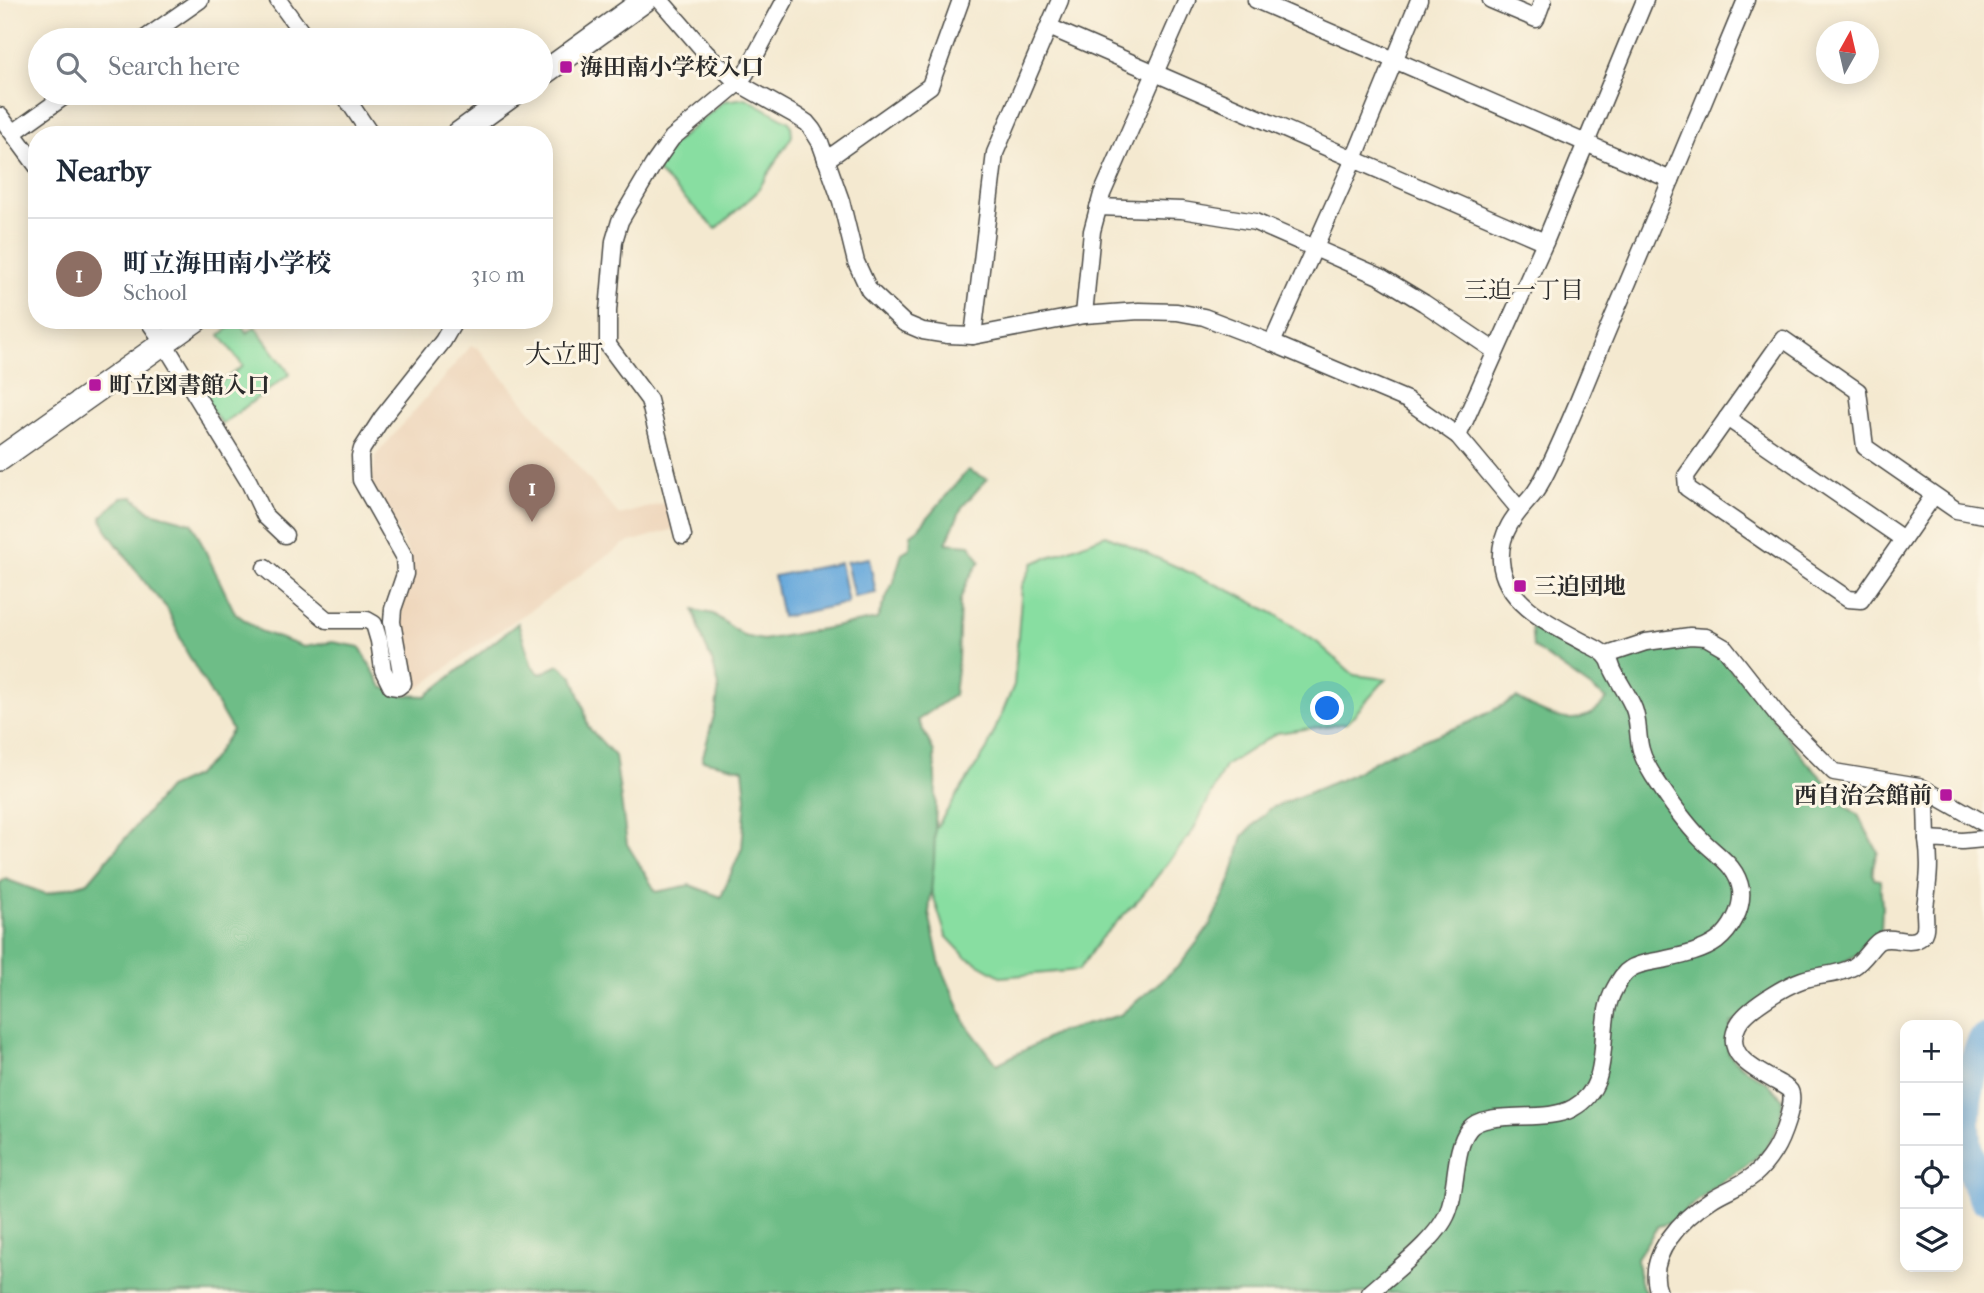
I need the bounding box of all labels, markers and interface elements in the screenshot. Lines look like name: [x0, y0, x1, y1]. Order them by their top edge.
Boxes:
north arrow: [1816, 21, 1879, 84]
search box: [28, 28, 553, 105]
icon: search: [52, 48, 90, 86]
text: Search here: [108, 51, 240, 82]
place label: 海田南小学校入口: [580, 54, 764, 81]
marker: 海田南小学校入口: [558, 59, 574, 75]
text: Nearby: [56, 154, 151, 189]
text: 町立海田南小学校: [123, 248, 331, 279]
text: 1: [75, 261, 83, 288]
text: 310 m: [471, 261, 525, 288]
district label: 三迫一丁目: [1464, 276, 1584, 304]
text: School: [123, 279, 187, 306]
district label: 大立町: [525, 339, 603, 370]
place label: 町立図書館入口: [109, 372, 270, 399]
marker: 町立図書館入口: [87, 377, 103, 393]
pin: 1: [509, 464, 555, 522]
place label: 三迫団地: [1534, 573, 1626, 600]
marker: 三迫団地: [1512, 578, 1528, 594]
your location: [1310, 691, 1344, 725]
place label: 西自治会館前: [1794, 782, 1932, 809]
marker: 西自治会館前: [1938, 787, 1954, 803]
map controls: [1900, 1020, 1963, 1272]
button: +: [1900, 1020, 1963, 1083]
button: −: [1900, 1083, 1963, 1146]
button: locate: [1900, 1146, 1963, 1209]
button: layers: [1900, 1209, 1963, 1272]

